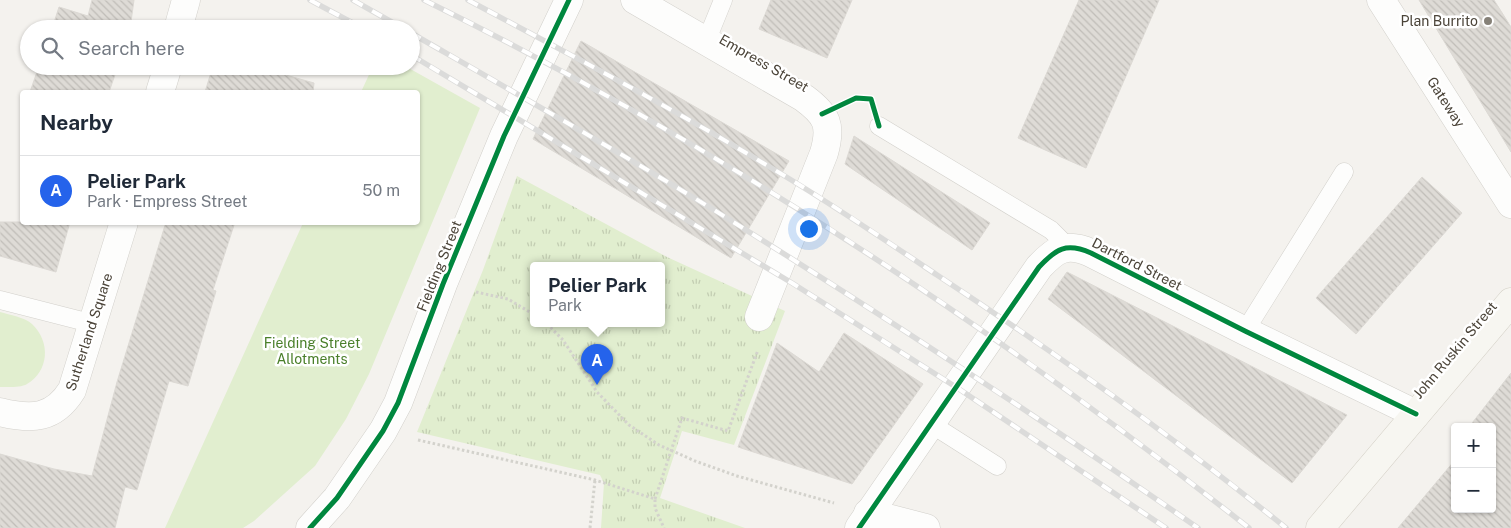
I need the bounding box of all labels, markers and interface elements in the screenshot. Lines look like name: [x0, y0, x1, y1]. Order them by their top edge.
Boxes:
place label: Plan Burrito: [1401, 13, 1478, 29]
marker: Plan Burrito: [1482, 15, 1494, 27]
search box: [20, 20, 420, 75]
street label: Empress Street: [716, 31, 812, 95]
icon: search: [38, 34, 66, 62]
text: Search here: [78, 37, 185, 59]
street label: Gateway: [1424, 74, 1468, 130]
text: Nearby: [40, 110, 113, 135]
text: Pelier Park: [87, 170, 186, 192]
text: A: [50, 181, 62, 200]
text: 50 m: [362, 181, 400, 200]
text: Park · Empress Street: [87, 192, 247, 211]
your location: [796, 216, 822, 242]
street label: Fielding Street: [413, 218, 465, 314]
street label: Dartford Street: [1089, 234, 1185, 294]
popup: [530, 262, 665, 327]
street label: Sutherland Square: [62, 271, 116, 393]
text: Pelier Park: [548, 274, 647, 296]
text: Park: [548, 296, 582, 315]
street label: John Ruskin Street: [1410, 298, 1500, 402]
park label: Fielding Street Allotments: [264, 335, 360, 367]
pin: A: [581, 344, 613, 385]
map controls: [1451, 423, 1496, 513]
button: +: [1451, 423, 1496, 468]
button: −: [1451, 468, 1496, 513]

